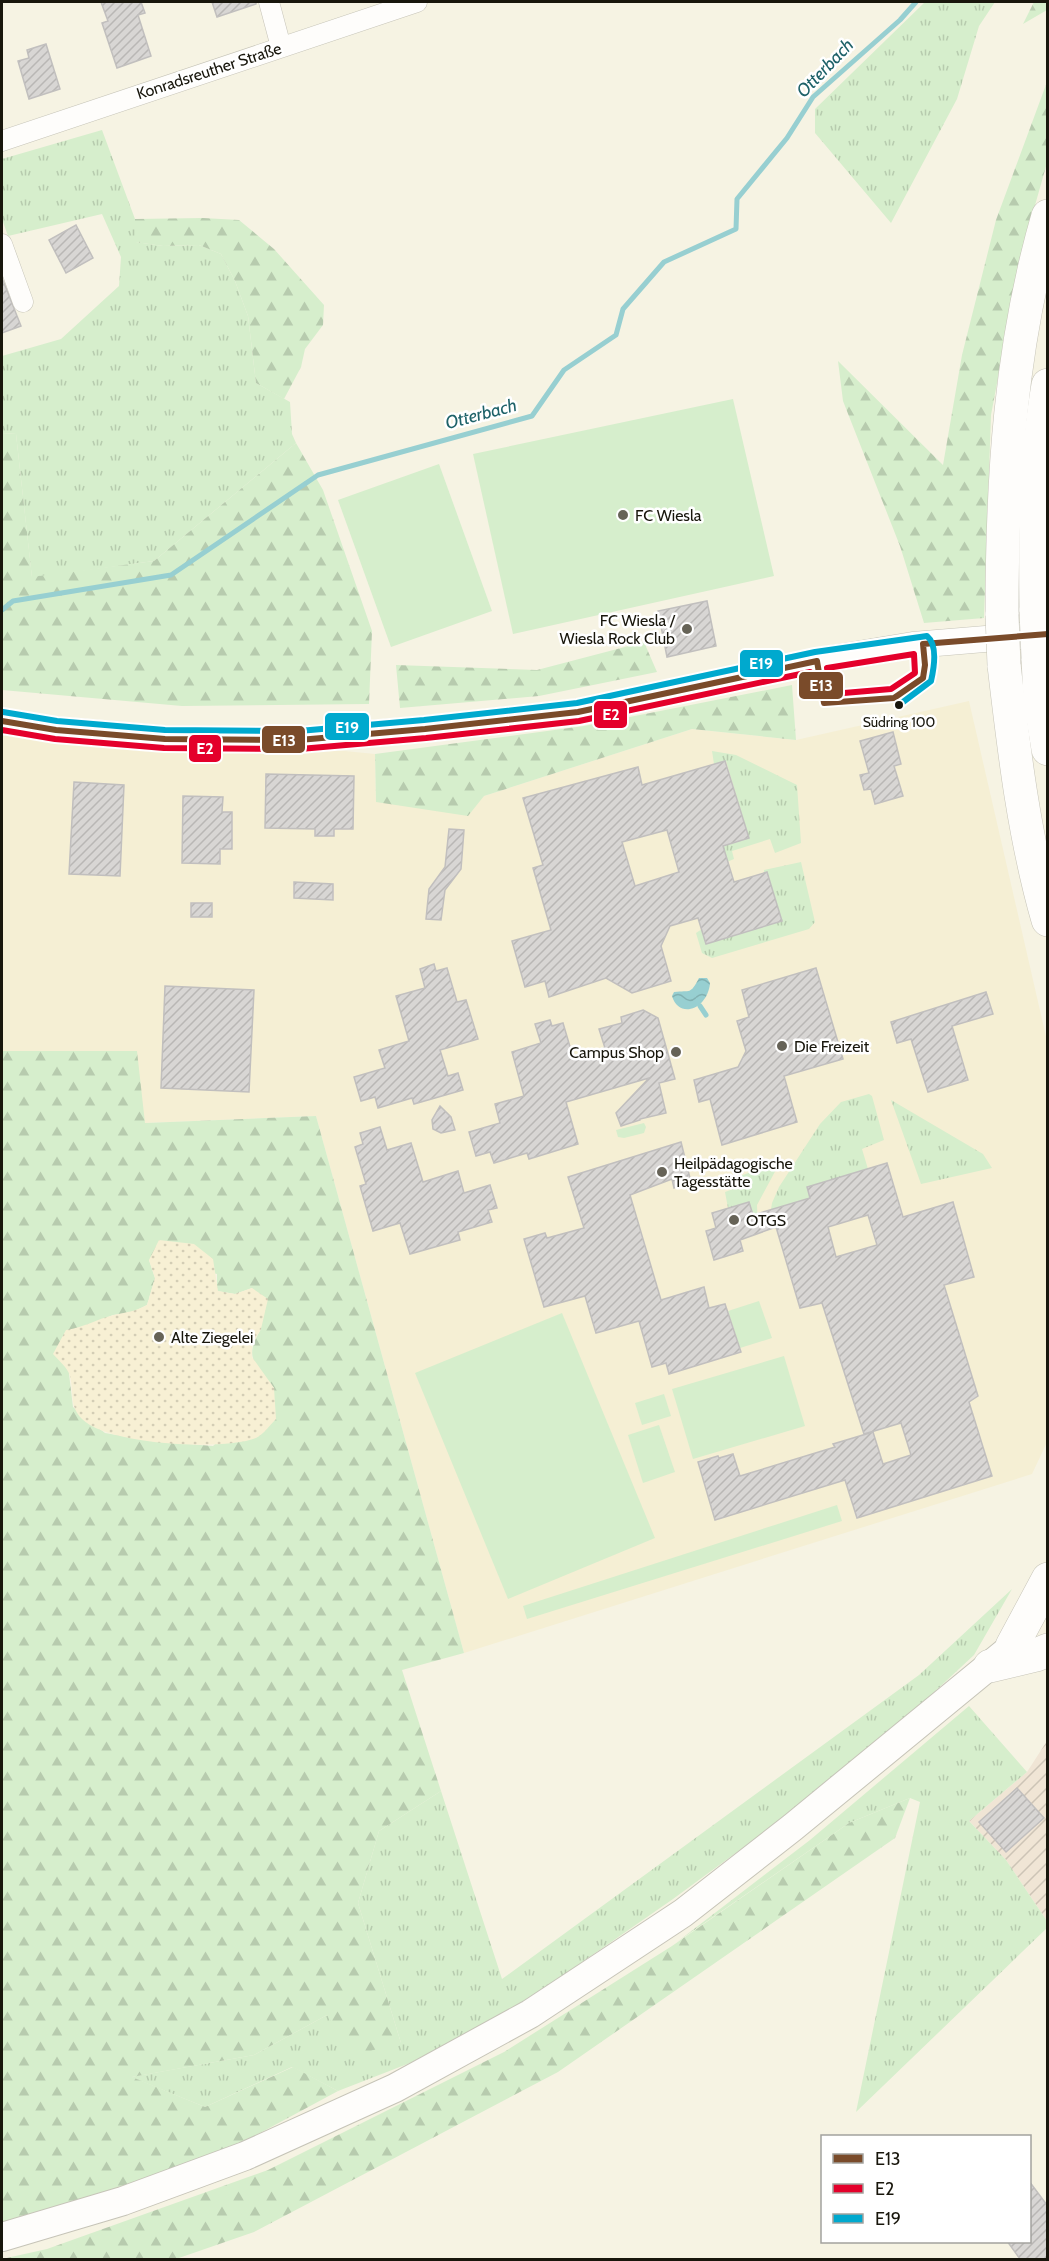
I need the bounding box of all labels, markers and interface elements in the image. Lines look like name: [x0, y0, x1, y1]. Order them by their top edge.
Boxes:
water label: Otterbach: [792, 34, 858, 102]
street label: Konradsreuther Straße: [134, 39, 284, 103]
water label: Otterbach: [443, 394, 519, 434]
place label: FC Wiesla: [635, 506, 702, 525]
marker: FC Wiesla: [616, 508, 630, 522]
place label: FC Wiesla / Wiesla Rock Club: [560, 611, 676, 648]
marker: FC Wiesla / Wiesla Rock Club: [680, 622, 694, 636]
line badge: E19: [739, 649, 784, 678]
text: E19: [749, 654, 773, 673]
line badge: E13: [798, 671, 844, 700]
text: E13: [809, 676, 833, 695]
marker: Südring 100: [893, 699, 905, 711]
line badge: E2: [593, 700, 628, 729]
text: E2: [602, 705, 620, 724]
line badge: E19: [324, 712, 370, 741]
place label: Südring 100: [863, 713, 936, 731]
text: E19: [335, 718, 359, 737]
line badge: E13: [261, 725, 306, 754]
text: E13: [272, 731, 296, 750]
line badge: E2: [188, 734, 222, 763]
text: E2: [196, 739, 214, 758]
place label: Die Freizeit: [794, 1037, 870, 1056]
marker: Die Freizeit: [775, 1039, 789, 1053]
place label: Campus Shop: [569, 1043, 664, 1062]
marker: Campus Shop: [669, 1045, 683, 1059]
place label: Heilpädagogische Tagesstätte: [674, 1154, 793, 1191]
marker: Heilpädagogische Tagesstätte: [655, 1165, 669, 1179]
place label: OTGS: [746, 1211, 786, 1230]
marker: OTGS: [727, 1213, 741, 1227]
place label: Alte Ziegelei: [171, 1328, 253, 1347]
marker: Alte Ziegelei: [152, 1330, 166, 1344]
legend: [821, 2135, 1031, 2243]
text: E13: [875, 2148, 901, 2170]
text: E2: [875, 2178, 894, 2200]
text: E19: [875, 2208, 901, 2230]

